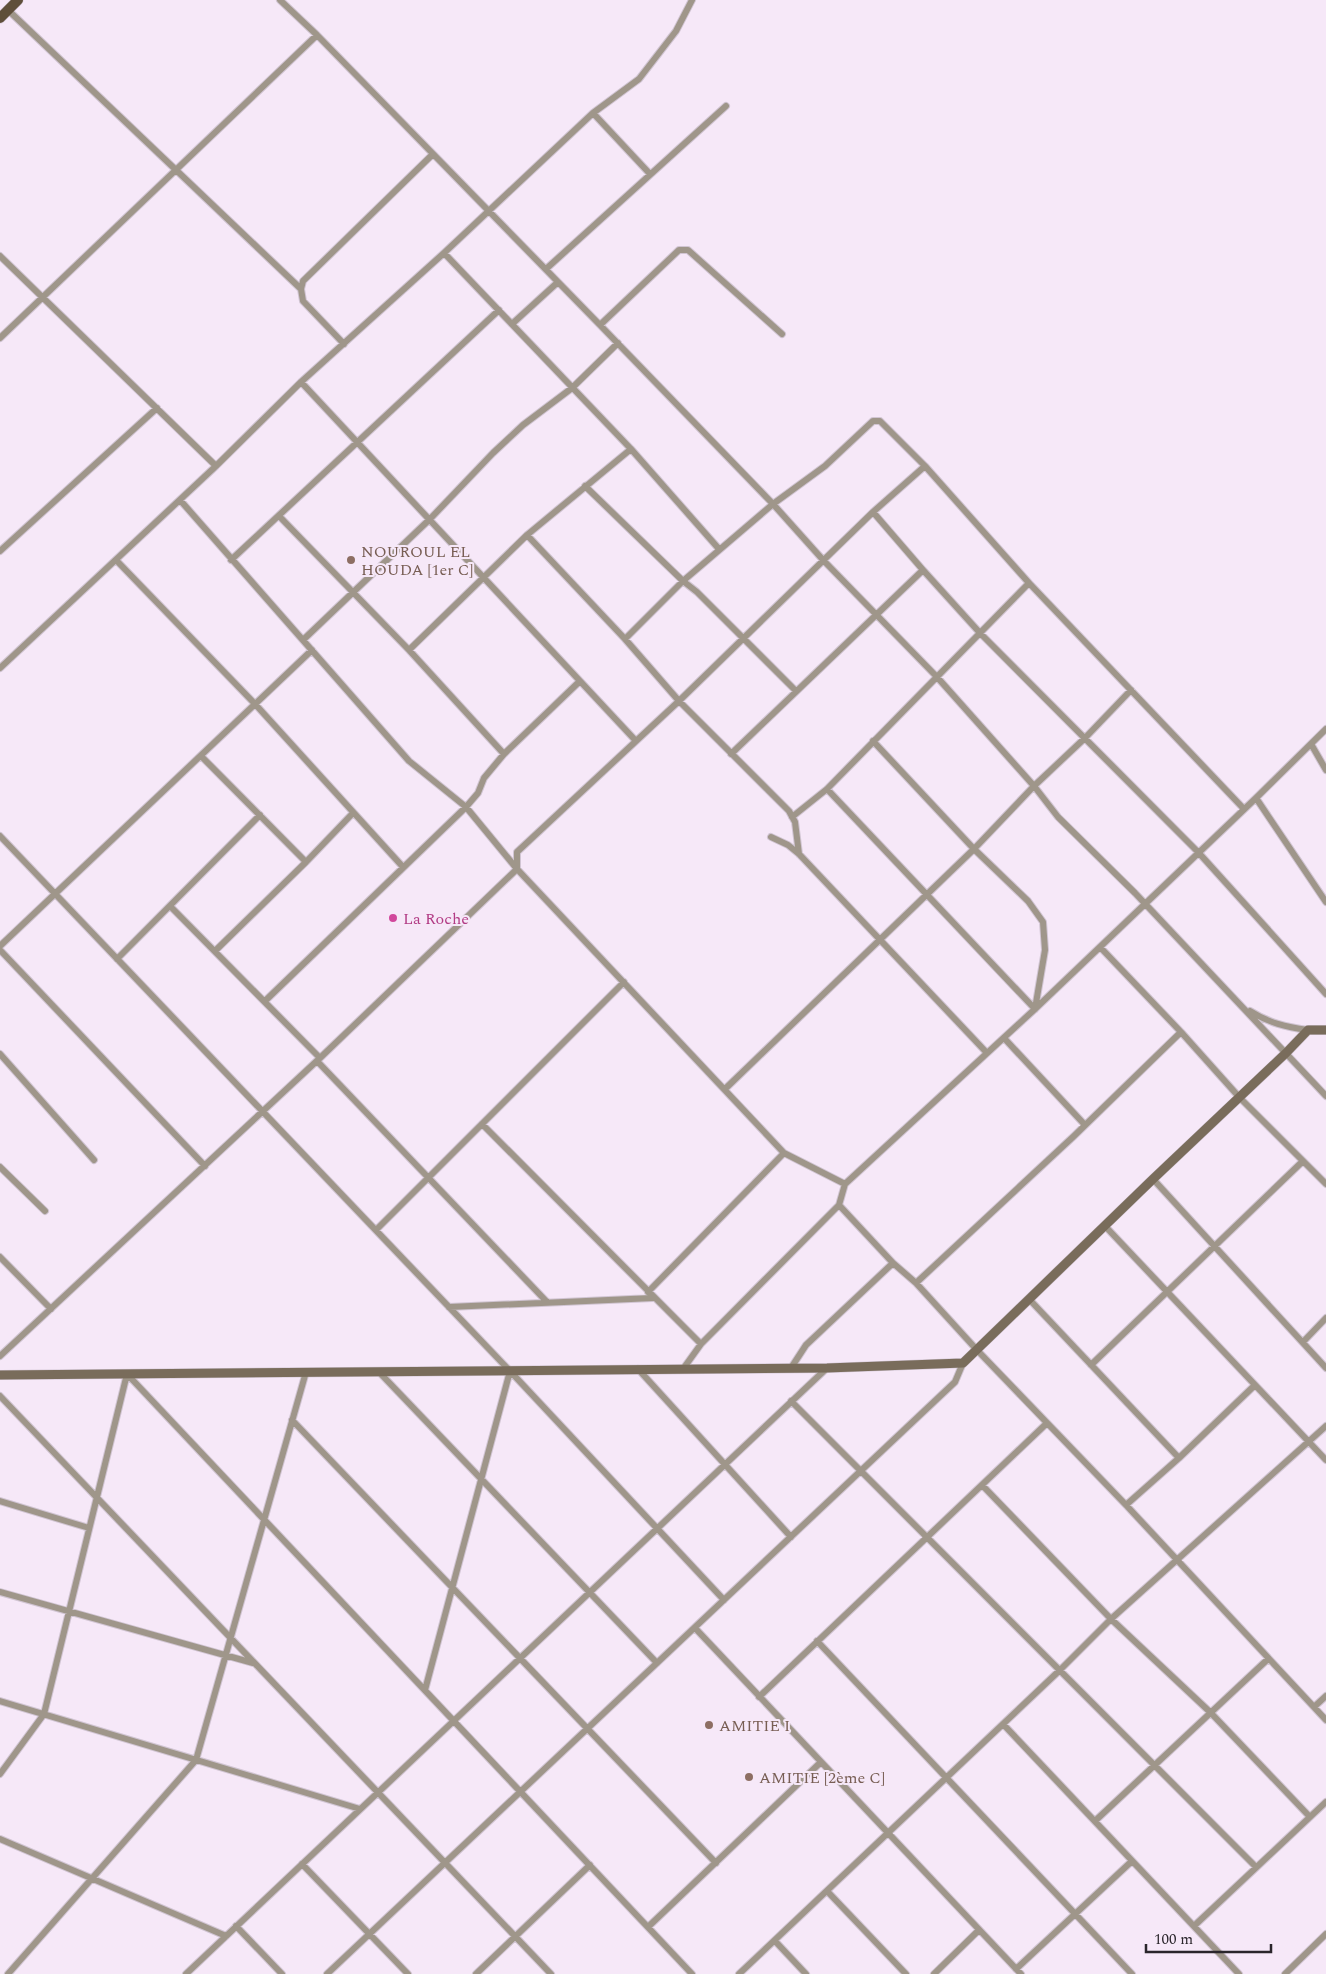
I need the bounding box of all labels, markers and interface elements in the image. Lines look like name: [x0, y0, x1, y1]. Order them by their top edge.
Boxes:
place label: NOUROUL EL HOUDA [1er C]: [361, 540, 473, 582]
marker: NOUROUL EL HOUDA [1er C]: [345, 554, 357, 566]
place label: La Roche: [403, 907, 469, 931]
marker: La Roche: [387, 912, 399, 924]
place label: AMITIE I: [719, 1714, 790, 1738]
marker: AMITIE I: [703, 1719, 715, 1731]
place label: AMITIE [2ème C]: [759, 1766, 885, 1790]
marker: AMITIE [2ème C]: [743, 1771, 755, 1783]
scale bar: [1146, 1922, 1271, 1954]
text: 100 m: [1154, 1928, 1193, 1951]

